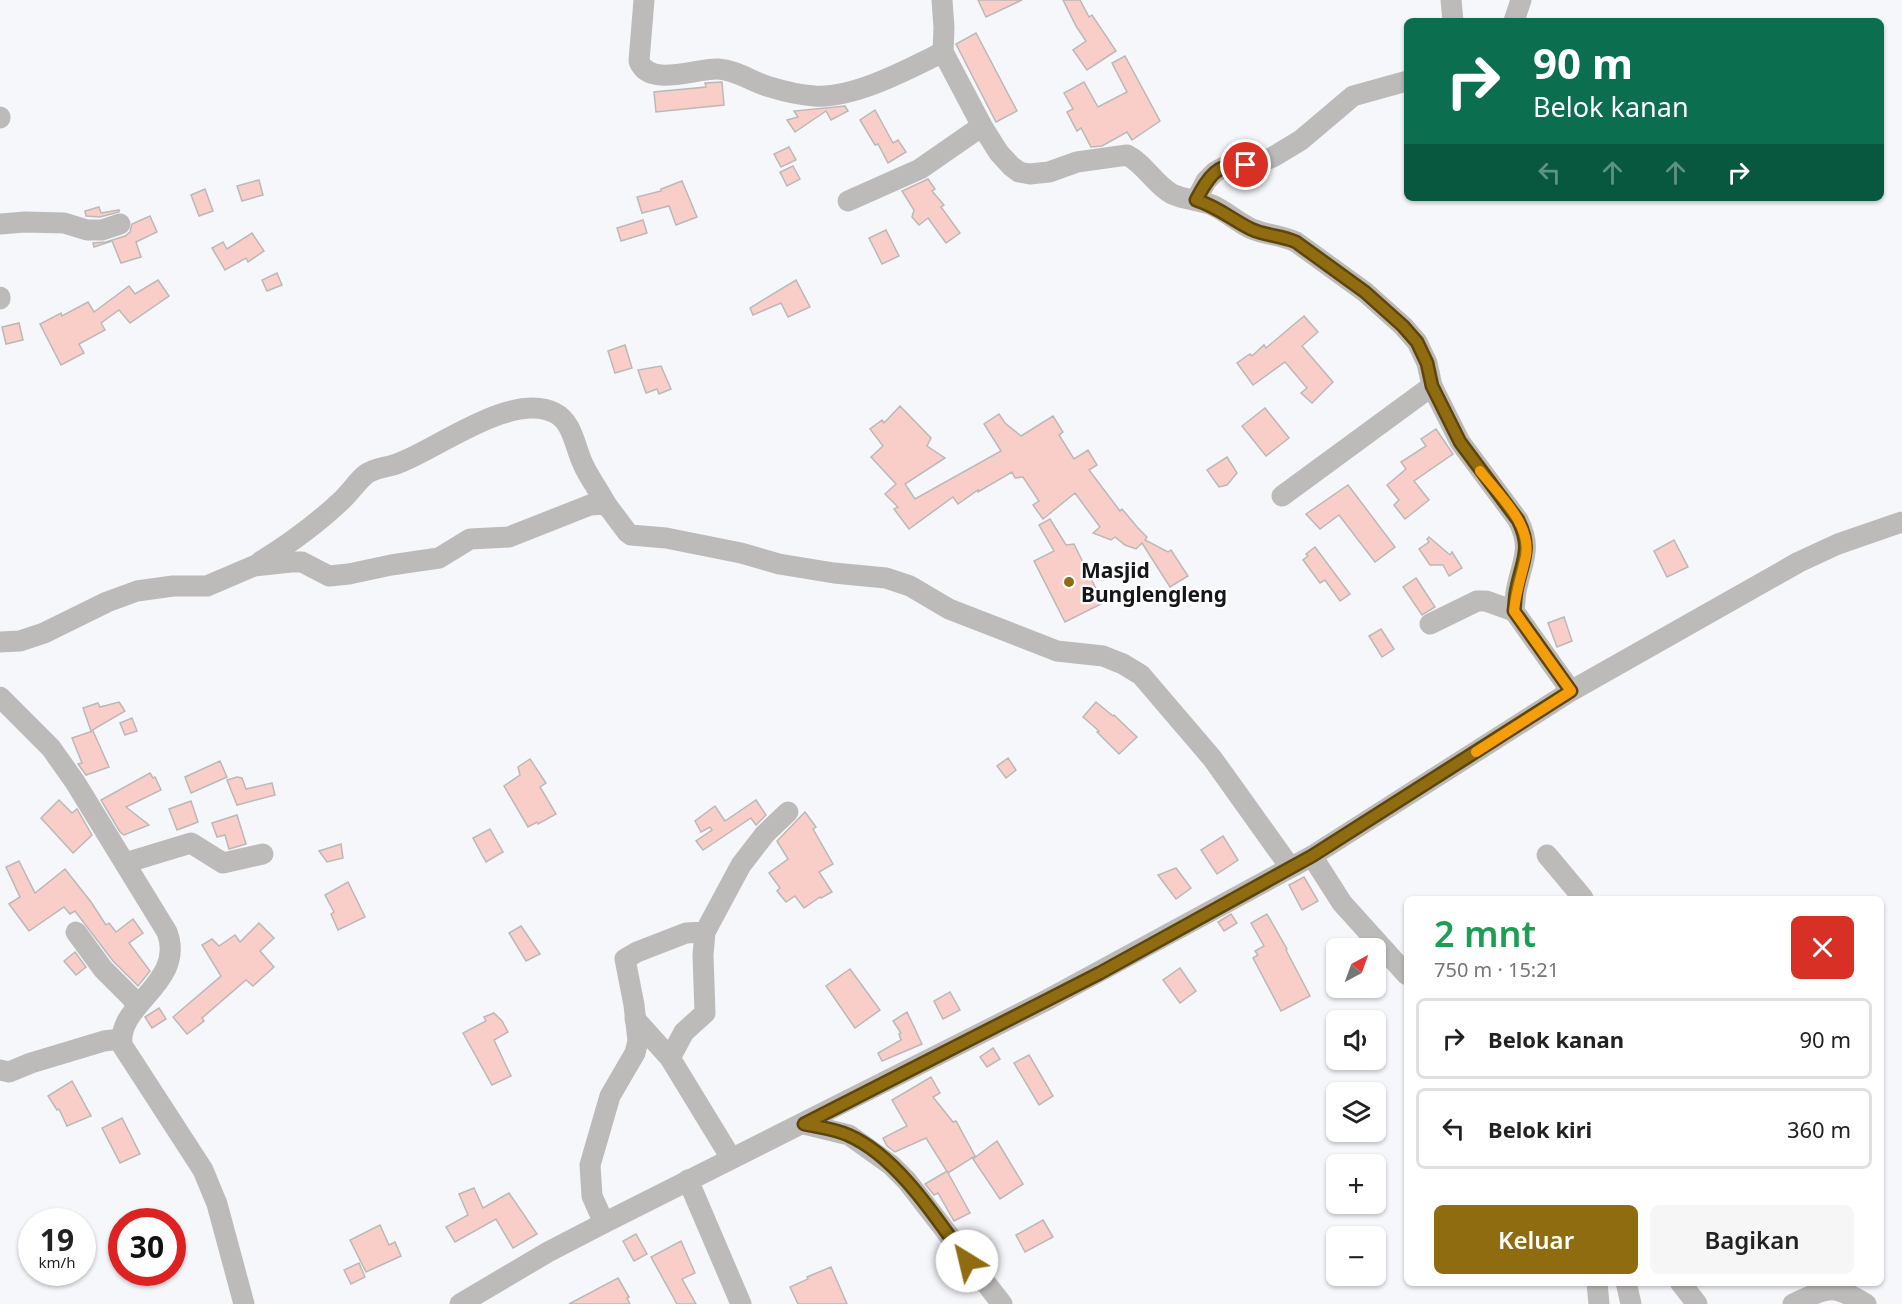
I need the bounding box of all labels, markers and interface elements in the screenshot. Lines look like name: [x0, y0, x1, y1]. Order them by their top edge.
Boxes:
text: 90 m: [1533, 34, 1633, 91]
icon: right: [1434, 42, 1512, 120]
text: Belok kanan: [1533, 88, 1689, 125]
pin: [1220, 139, 1271, 190]
icon: arrive: [1229, 148, 1262, 181]
icon: left: [1533, 156, 1566, 189]
icon: ahead: [1596, 156, 1629, 189]
icon: ahead: [1659, 156, 1692, 189]
icon: right: [1722, 156, 1755, 189]
place label: Masjid Bunglengleng: [1081, 556, 1227, 608]
marker: Masjid Bunglengleng: [1062, 575, 1076, 589]
text: 2 mnt: [1434, 909, 1536, 958]
button: close: [1791, 916, 1854, 979]
north arrow: [1326, 938, 1386, 998]
map controls: [1326, 938, 1386, 1286]
text: 750 m · 15:21: [1434, 956, 1559, 983]
button: sound: [1326, 1010, 1386, 1070]
icon: right: [1437, 1022, 1470, 1055]
text: Belok kanan: [1488, 1024, 1624, 1054]
text: 90 m: [1800, 1024, 1851, 1054]
button: layers: [1326, 1082, 1386, 1142]
icon: left: [1437, 1112, 1470, 1145]
text: Belok kiri: [1488, 1114, 1592, 1144]
text: 360 m: [1787, 1114, 1851, 1144]
button: +: [1326, 1154, 1386, 1214]
button: Keluar: [1434, 1205, 1638, 1274]
button: Bagikan: [1650, 1205, 1854, 1274]
speed limit sign: 30: [108, 1208, 186, 1286]
text: 19: [40, 1219, 74, 1260]
button: −: [1326, 1226, 1386, 1286]
position arrow: [935, 1229, 999, 1293]
text: km/h: [39, 1252, 75, 1272]

